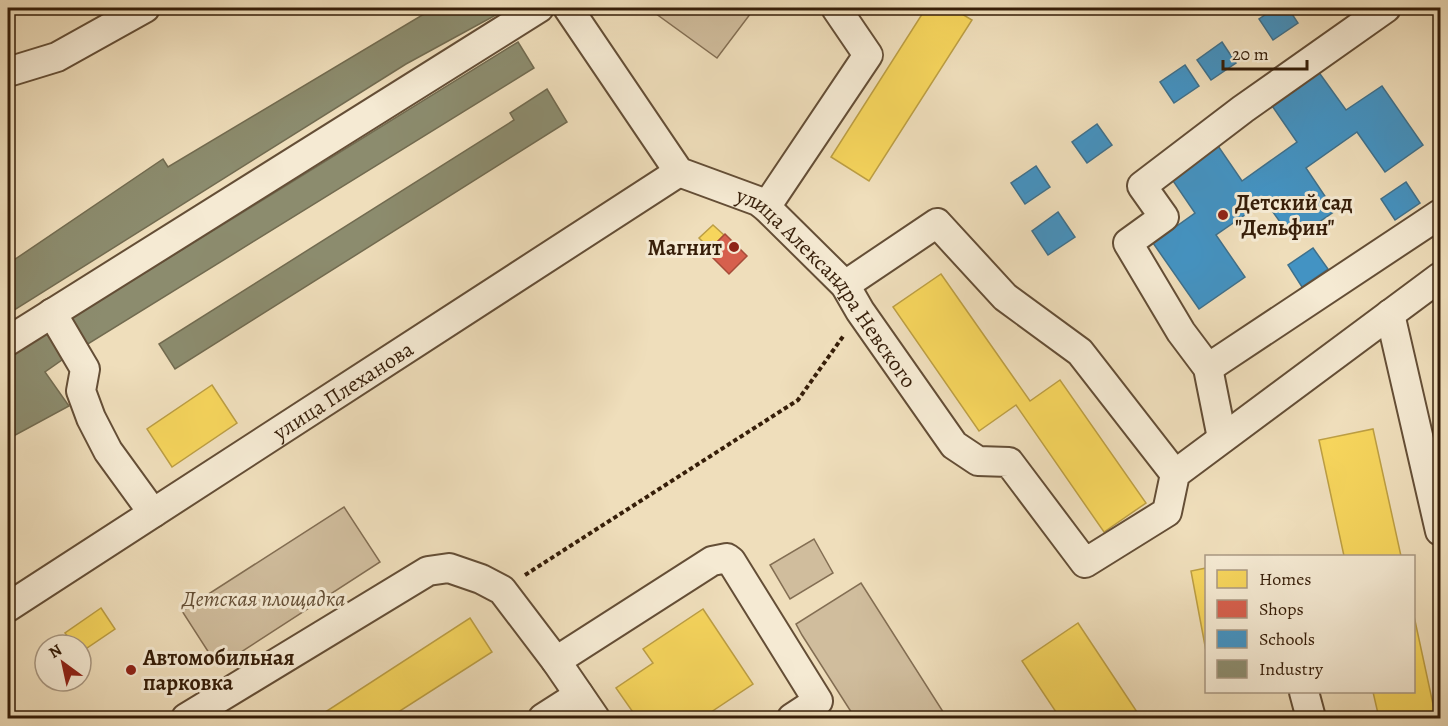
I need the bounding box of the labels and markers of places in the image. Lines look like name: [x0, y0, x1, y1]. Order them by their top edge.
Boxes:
place label: Детский сад "Дельфин": [1235, 188, 1353, 243]
marker: Детский сад "Дельфин": [1216, 208, 1230, 222]
place label: Магнит: [648, 233, 722, 263]
marker: Магнит: [727, 240, 741, 254]
place label: Автомобильная парковка: [142, 643, 295, 698]
marker: Автомобильная парковка: [124, 663, 138, 677]

